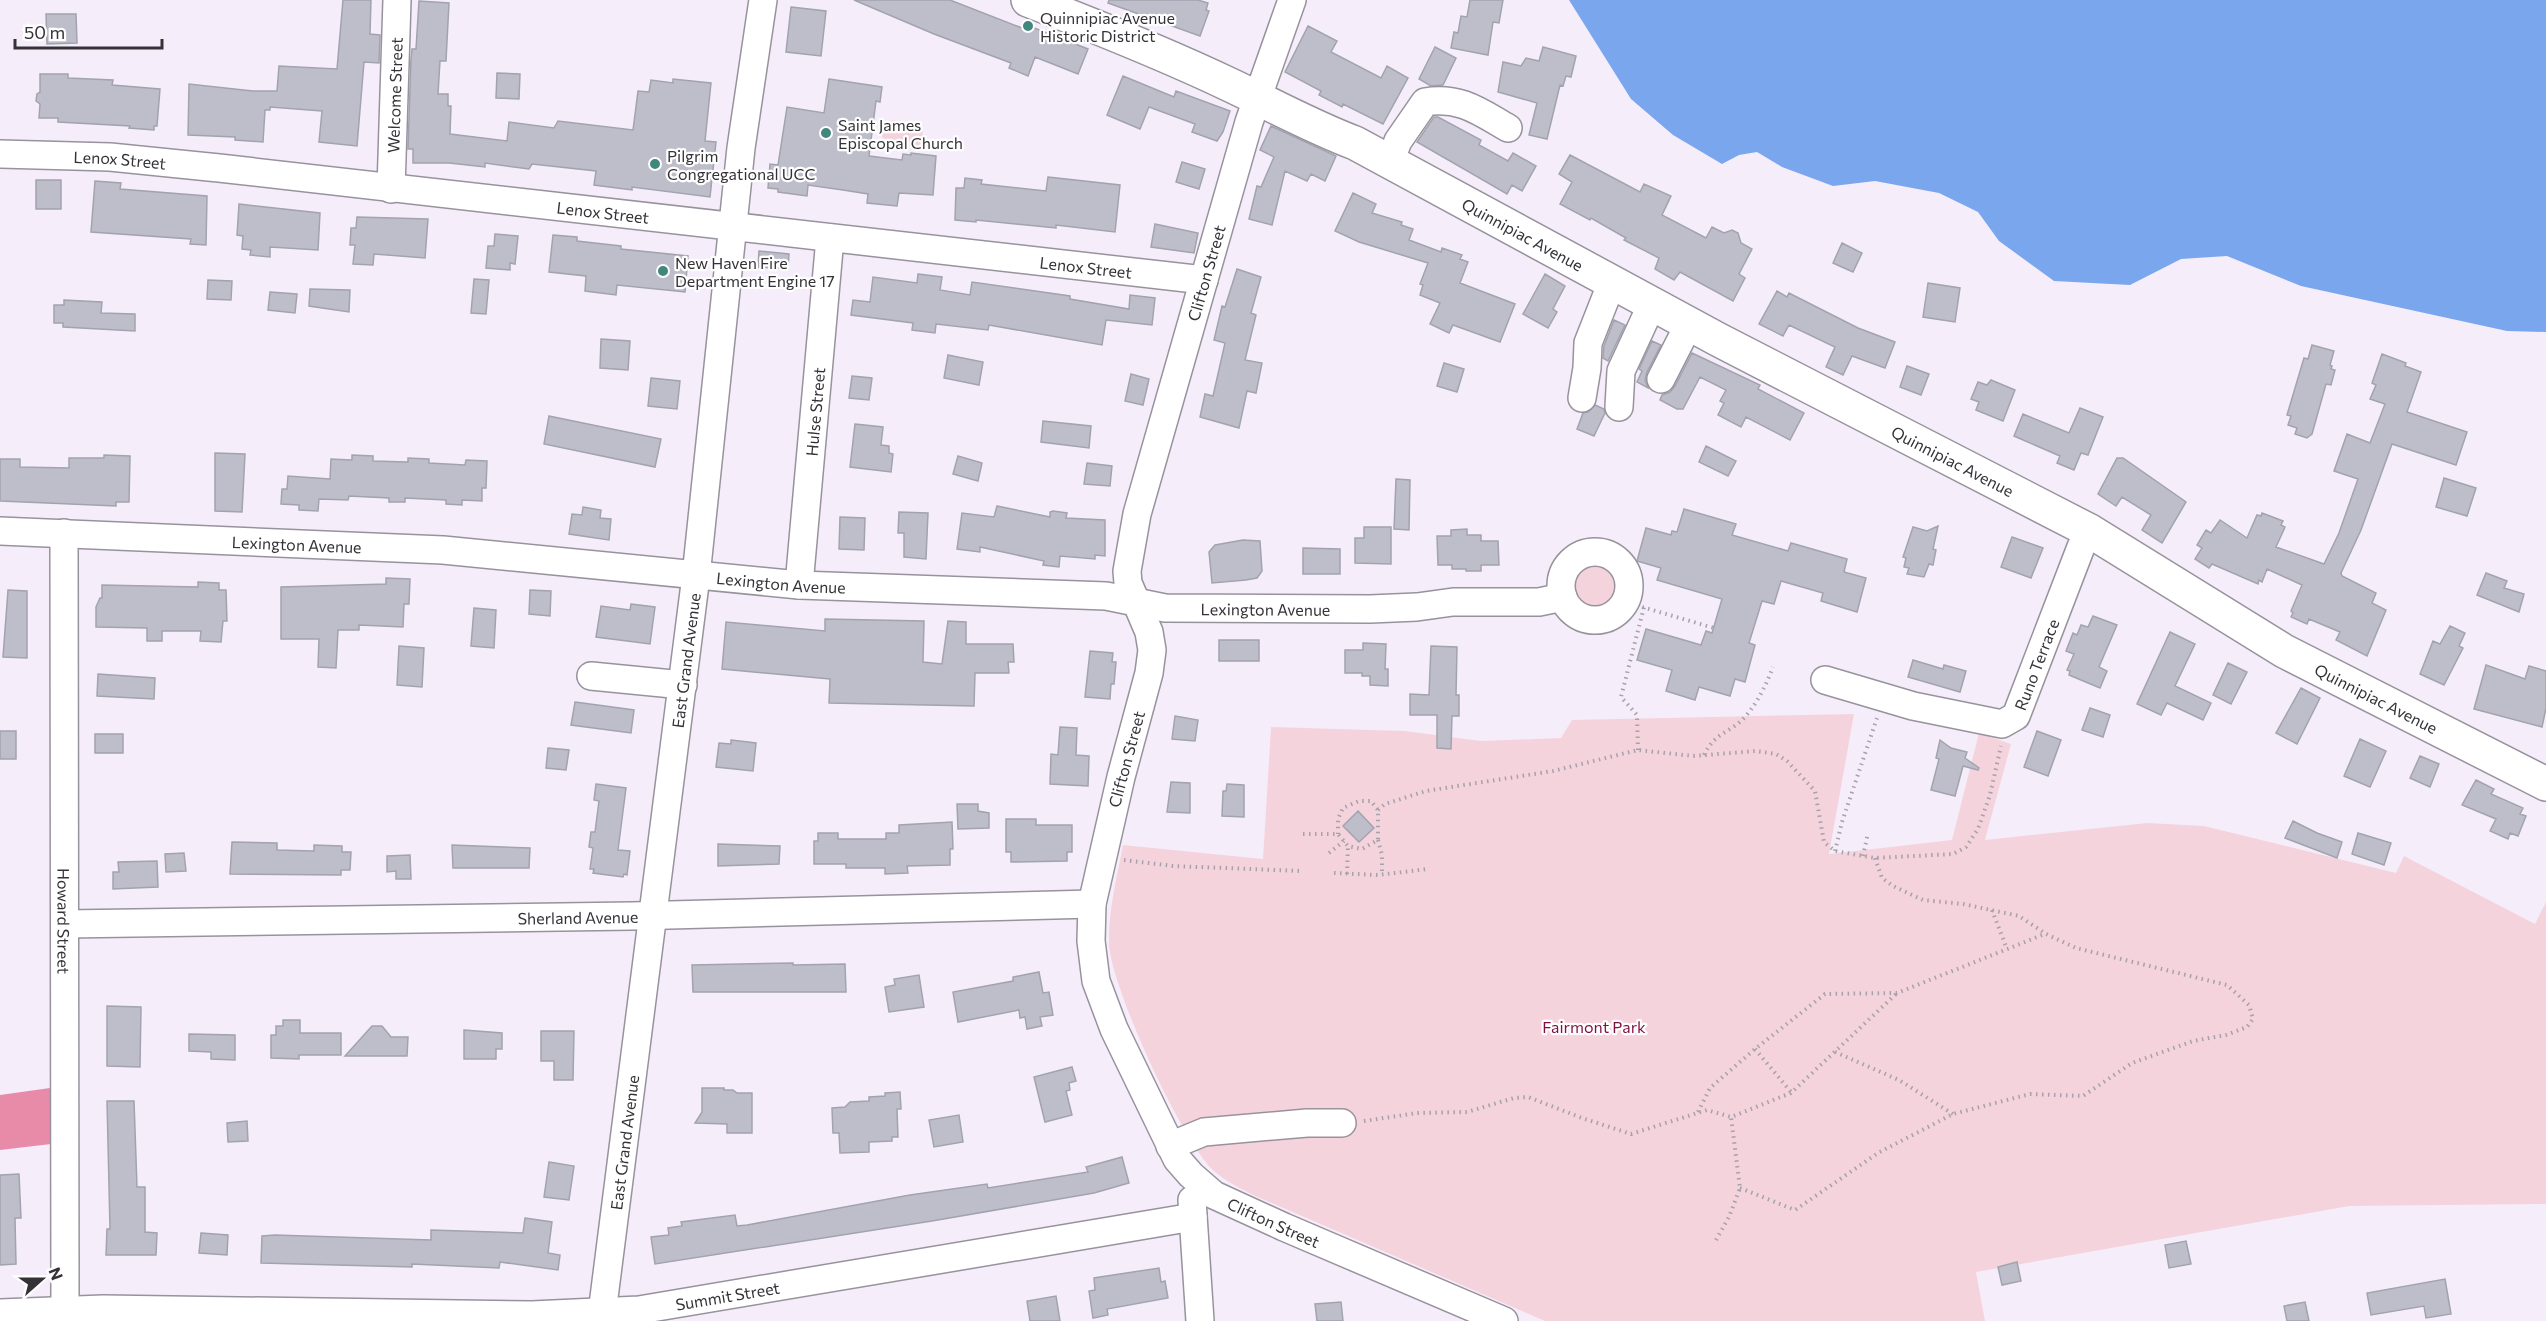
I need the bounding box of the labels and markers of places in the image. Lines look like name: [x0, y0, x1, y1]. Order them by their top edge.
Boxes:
place label: Quinnipiac Avenue Historic District: [1040, 8, 1175, 45]
marker: Quinnipiac Avenue Historic District: [1021, 19, 1035, 33]
place label: Saint James Episcopal Church: [838, 115, 963, 152]
marker: Saint James Episcopal Church: [819, 126, 833, 140]
place label: Pilgrim Congregational UCC: [667, 146, 815, 183]
marker: Pilgrim Congregational UCC: [648, 157, 662, 171]
place label: New Haven Fire Department Engine 17: [675, 253, 835, 290]
marker: New Haven Fire Department Engine 17: [656, 264, 670, 278]

